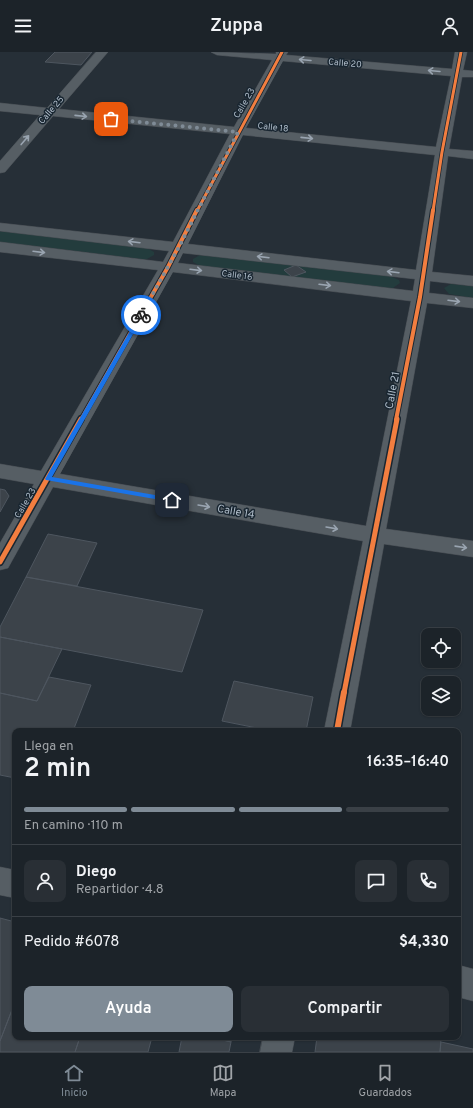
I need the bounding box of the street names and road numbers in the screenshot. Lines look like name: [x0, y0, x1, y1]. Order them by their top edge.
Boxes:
street label: Calle 20: [328, 57, 362, 70]
street label: Calle 23: [231, 86, 257, 120]
street label: Calle 25: [36, 94, 66, 127]
street label: Calle 18: [257, 120, 289, 135]
street label: Calle 16: [221, 268, 253, 283]
street label: Calle 21: [382, 370, 403, 410]
street label: Calle 23: [12, 486, 38, 520]
street label: Calle 14: [216, 502, 256, 522]

